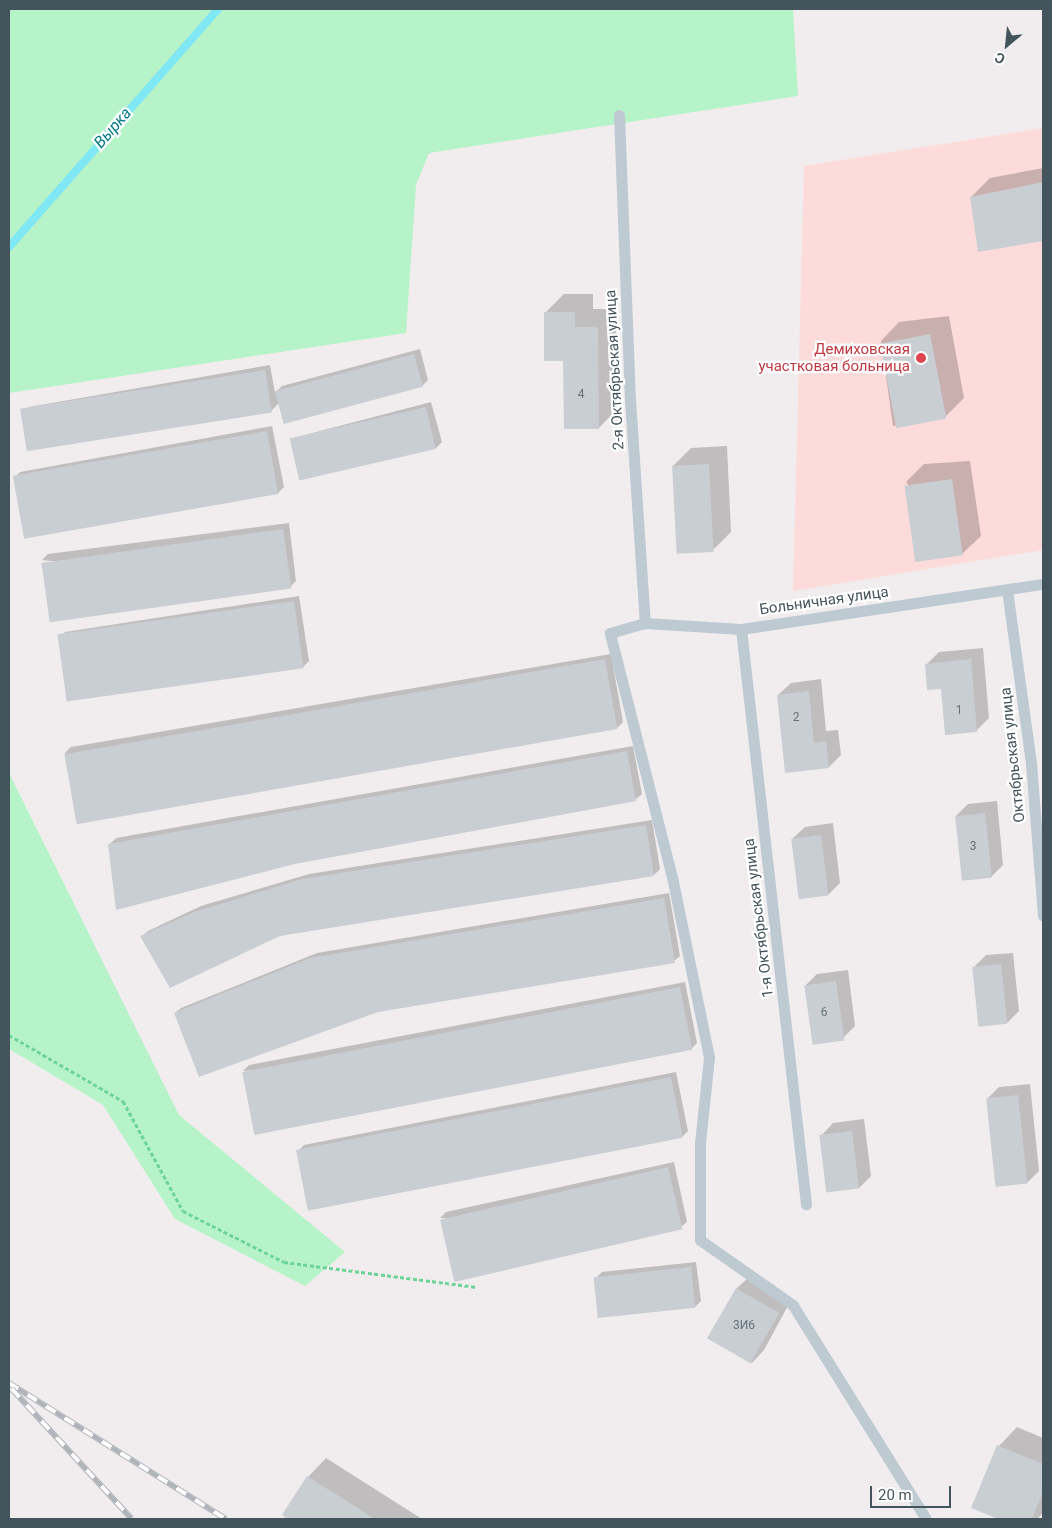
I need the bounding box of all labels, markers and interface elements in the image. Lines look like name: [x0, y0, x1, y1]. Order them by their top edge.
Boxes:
north arrow: [982, 20, 1032, 70]
text: С: [992, 49, 1008, 67]
water label: Вырка: [90, 104, 136, 152]
street label: 2-я Октябрьская улица: [602, 289, 628, 451]
place label: Демиховская участковая больница: [758, 340, 910, 375]
marker: Демиховская участковая больница: [914, 351, 928, 365]
house number: 4: [578, 388, 584, 402]
street label: Больничная улица: [758, 583, 890, 619]
street label: Октябрьская улица: [997, 686, 1029, 824]
house number: 1: [956, 704, 962, 718]
house number: 2: [793, 711, 799, 725]
street label: 1-я Октябрьская улица: [740, 837, 778, 999]
house number: 3: [970, 840, 976, 854]
house number: 6: [821, 1006, 827, 1020]
house number: 3И6: [733, 1319, 755, 1333]
scale bar: [872, 1476, 953, 1508]
text: 20 m: [878, 1486, 912, 1504]

